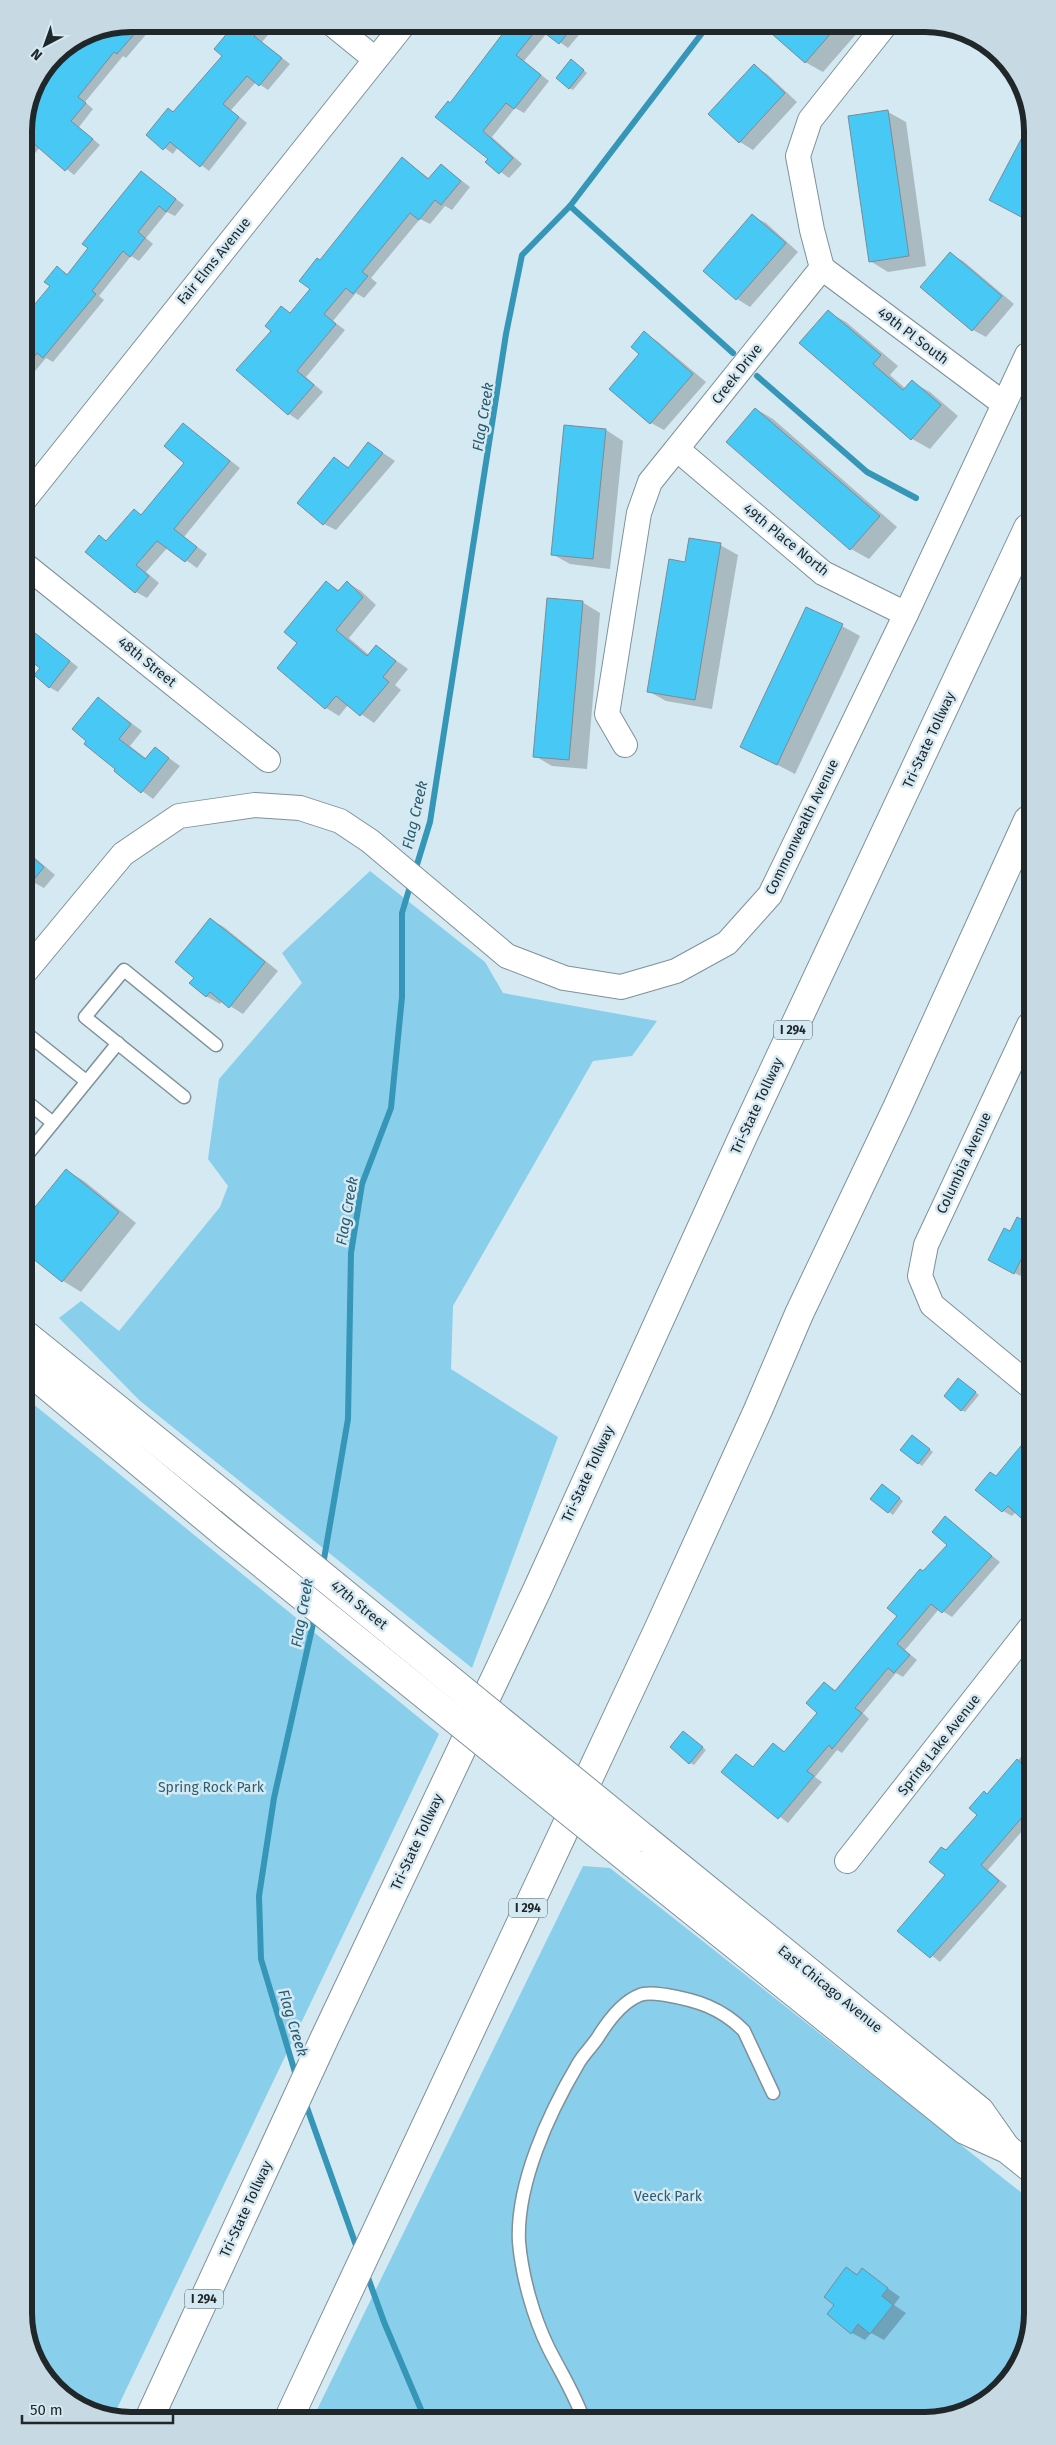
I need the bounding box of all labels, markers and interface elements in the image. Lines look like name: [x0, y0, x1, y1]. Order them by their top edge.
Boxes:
north arrow: [20, 20, 70, 70]
text: N: [28, 45, 46, 64]
street label: Fair Elms Avenue: [174, 214, 254, 308]
street label: 49th Pl South: [874, 304, 952, 368]
street label: Creek Drive: [708, 341, 766, 407]
water label: Flag Creek: [469, 381, 497, 453]
street label: 49th Place North: [740, 500, 832, 580]
street label: 48th Street: [114, 633, 180, 691]
street label: Tri-State Tollway: [899, 689, 959, 791]
street label: Commonwealth Avenue: [762, 756, 842, 898]
water label: Flag Creek: [398, 779, 432, 851]
road number: I 294: [774, 1020, 812, 1040]
street label: Tri-State Tollway: [727, 1055, 787, 1157]
street label: Columbia Avenue: [933, 1110, 995, 1216]
water label: Flag Creek: [332, 1175, 362, 1247]
street label: Tri-State Tollway: [558, 1423, 618, 1525]
water label: Flag Creek: [287, 1577, 317, 1649]
street label: 47th Street: [327, 1577, 392, 1634]
street label: Spring Lake Avenue: [894, 1691, 984, 1799]
park label: Spring Rock Park: [158, 1779, 265, 1796]
street label: Tri-State Tollway: [387, 1791, 447, 1893]
road number: I 294: [509, 1899, 547, 1918]
street label: East Chicago Avenue: [774, 1942, 886, 2036]
water label: Flag Creek: [274, 1987, 312, 2059]
street label: Tri-State Tollway: [216, 2158, 276, 2260]
park label: Veeck Park: [634, 2188, 703, 2205]
road number: I 294: [185, 2290, 223, 2308]
scale bar: [22, 2392, 174, 2424]
text: 50 m: [30, 2401, 63, 2419]

